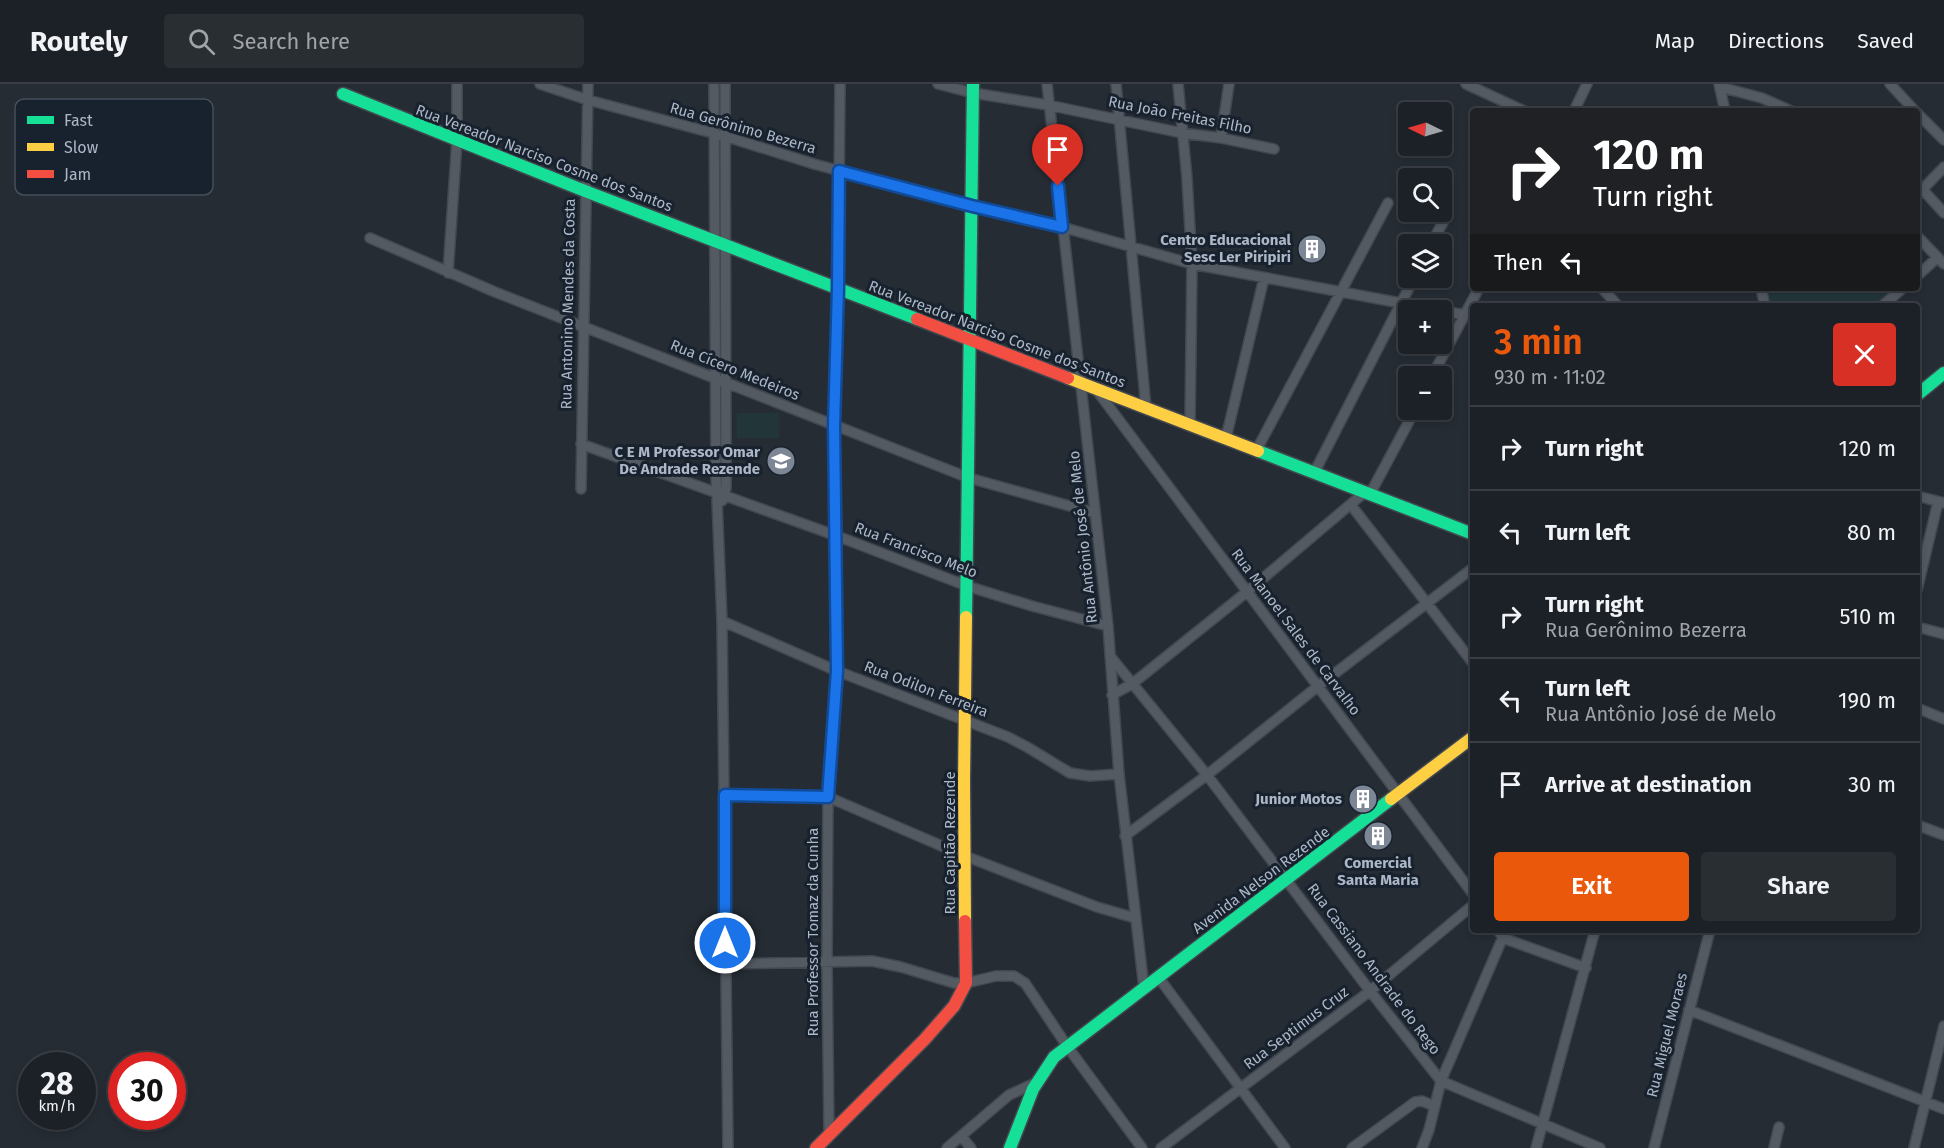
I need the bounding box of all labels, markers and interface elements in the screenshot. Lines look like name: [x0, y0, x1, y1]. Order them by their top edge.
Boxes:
search box: [164, 14, 584, 68]
text: Routely: [30, 25, 128, 58]
icon: search: [185, 25, 218, 58]
text: Search here: [233, 28, 350, 55]
text: Map: [1655, 28, 1695, 54]
text: Directions: [1728, 28, 1824, 54]
text: Saved: [1857, 28, 1914, 54]
street label: Rua João Freitas Filho: [1107, 92, 1253, 138]
street label: Rua Gerônimo Bezerra: [668, 98, 818, 158]
legend: [15, 99, 213, 195]
street label: Rua Vereador Narciso Cosme dos Santos: [413, 101, 675, 215]
north arrow: [1398, 102, 1452, 156]
map controls: [1398, 102, 1452, 420]
text: Fast: [64, 111, 93, 130]
pin: [1032, 124, 1083, 186]
text: 120 m: [1593, 130, 1704, 180]
icon: right: [1494, 132, 1572, 210]
icon: arrive: [1041, 133, 1074, 166]
text: Slow: [64, 138, 99, 157]
text: Jam: [64, 165, 91, 184]
button: search: [1398, 168, 1452, 222]
text: Turn right: [1593, 181, 1713, 213]
street label: Rua Antonino Mendes da Costa: [557, 198, 579, 410]
place label: Centro Educacional Sesc Ler Piripiri: [1160, 231, 1292, 266]
building icon: Centro Educacional Sesc Ler Piripiri: [1296, 233, 1328, 265]
button: layers: [1398, 234, 1452, 288]
icon: left: [1555, 246, 1588, 279]
text: Then: [1494, 249, 1543, 276]
street label: Rua Vereador Narciso Cosme dos Santos: [866, 277, 1128, 391]
button: +: [1398, 300, 1452, 354]
text: 3 min: [1494, 320, 1583, 364]
button: close: [1833, 323, 1896, 386]
street label: Rua Cícero Medeiros: [668, 336, 802, 404]
text: 930 m · 11:02: [1494, 365, 1606, 389]
button: −: [1398, 366, 1452, 420]
icon: right: [1494, 432, 1527, 465]
text: Turn right: [1545, 435, 1644, 462]
text: 120 m: [1839, 435, 1896, 462]
place label: C E M Professor Omar De Andrade Rezende: [615, 443, 761, 478]
school or university icon: C E M Professor Omar De Andrade Rezende: [765, 445, 797, 477]
street label: Rua Antônio José de Melo: [1065, 450, 1101, 624]
icon: left: [1494, 516, 1527, 549]
street label: Rua Francisco Melo: [852, 518, 980, 582]
text: Turn left: [1545, 519, 1630, 546]
text: 80 m: [1847, 519, 1896, 546]
street label: Rua Manoel Sales de Carvalho: [1227, 545, 1365, 719]
text: Turn right: [1545, 591, 1644, 618]
icon: right: [1494, 600, 1527, 633]
text: 510 m: [1840, 603, 1896, 630]
text: Rua Gerônimo Bezerra: [1545, 618, 1747, 642]
street label: Rua Odilon Ferreira: [861, 657, 991, 721]
text: Turn left: [1545, 675, 1630, 702]
icon: left: [1494, 684, 1527, 717]
text: 190 m: [1838, 687, 1896, 714]
text: Rua Antônio José de Melo: [1545, 702, 1776, 726]
icon: arrive: [1494, 768, 1527, 801]
street label: Rua Capitão Rezende: [941, 771, 959, 915]
text: Arrive at destination: [1545, 771, 1752, 798]
text: 30 m: [1848, 771, 1896, 798]
building icon: Junior Motos: [1347, 783, 1379, 815]
place label: Junior Motos: [1254, 790, 1342, 808]
building icon: Comercial Santa Maria: [1362, 820, 1394, 852]
street label: Avenida Nelson Rezende: [1189, 823, 1333, 937]
street label: Rua Professor Tomaz da Cunha: [804, 828, 822, 1036]
button: Exit: [1494, 852, 1689, 921]
button: Share: [1701, 852, 1896, 921]
place label: Comercial Santa Maria: [1337, 854, 1419, 889]
street label: Rua Cassiano Andrade do Rego: [1304, 880, 1444, 1058]
position arrow: [693, 911, 757, 975]
street label: Rua Miguel Moraes: [1643, 971, 1691, 1099]
street label: Rua Septimus Cruz: [1240, 982, 1352, 1073]
speed limit sign: 30: [108, 1052, 186, 1130]
text: 28: [41, 1066, 73, 1102]
text: km/h: [38, 1097, 76, 1115]

